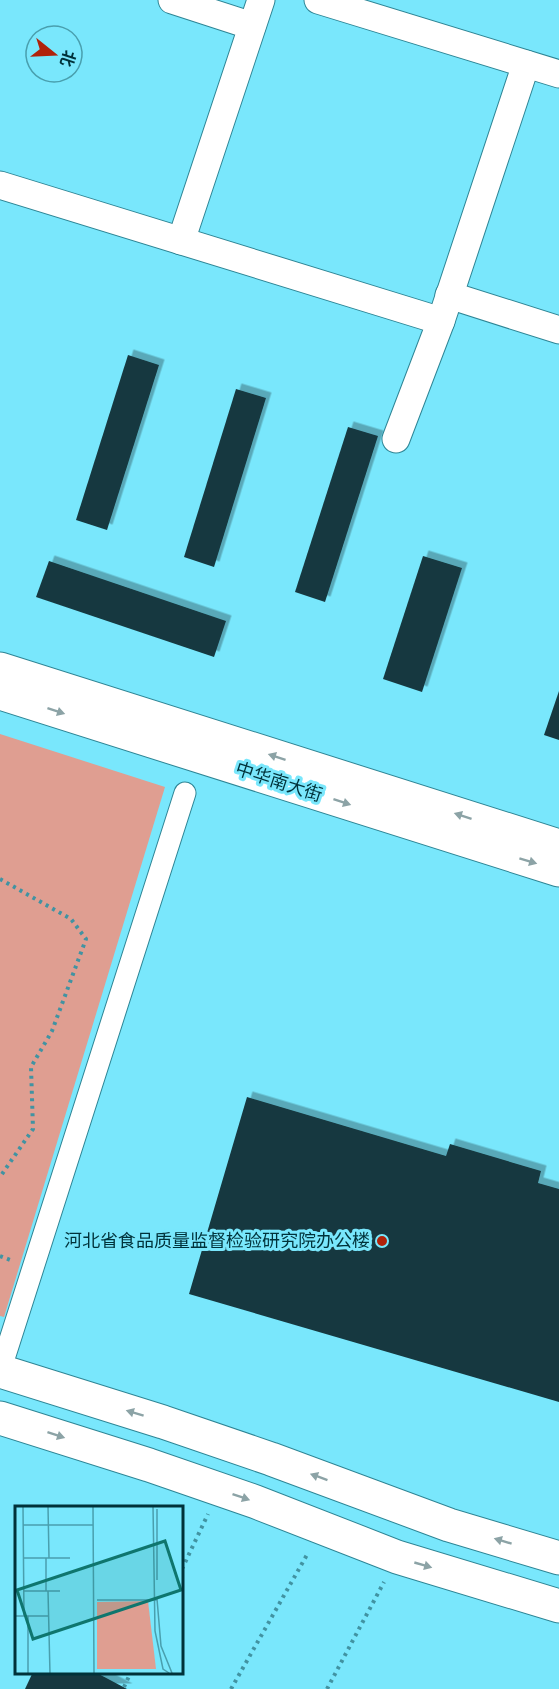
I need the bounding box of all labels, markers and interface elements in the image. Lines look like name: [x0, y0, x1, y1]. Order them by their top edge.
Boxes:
north arrow: [24, 24, 84, 84]
text: 北: [55, 48, 81, 70]
one-way arrow: [47, 707, 65, 716]
one-way arrow: [268, 751, 286, 761]
street label: 中华南大街: [233, 756, 326, 806]
one-way arrow: [333, 798, 351, 807]
one-way arrow: [454, 810, 472, 820]
one-way arrow: [519, 857, 537, 866]
place label: 河北省食品质量监督检验研究院办公楼: [64, 1228, 370, 1252]
marker: 河北省食品质量监督检验研究院办公楼: [375, 1234, 389, 1248]
one-way arrow: [126, 1408, 144, 1417]
one-way arrow: [47, 1431, 65, 1440]
one-way arrow: [310, 1472, 328, 1481]
one-way arrow: [232, 1492, 250, 1502]
inset map: [15, 1506, 183, 1674]
one-way arrow: [494, 1536, 512, 1545]
one-way arrow: [414, 1561, 432, 1570]

